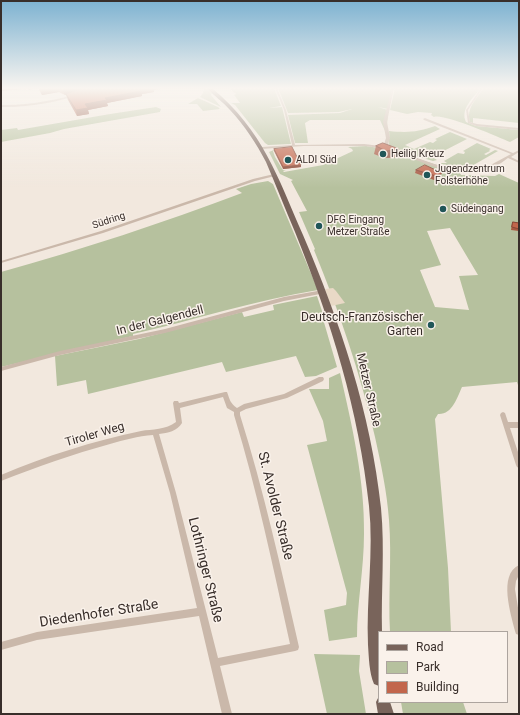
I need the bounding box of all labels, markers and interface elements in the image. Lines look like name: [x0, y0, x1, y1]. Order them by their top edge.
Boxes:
place label: Heilig Kreuz: [391, 148, 444, 160]
marker: Heilig Kreuz: [378, 149, 388, 159]
place label: ALDI Süd: [296, 154, 337, 166]
marker: ALDI Süd: [283, 155, 293, 165]
place label: Jugendzentrum Folsterhöhe: [435, 163, 505, 186]
marker: Jugendzentrum Folsterhöhe: [422, 170, 432, 180]
place label: Südeingang: [451, 203, 504, 215]
marker: Südeingang: [438, 204, 448, 214]
street label: Südring: [91, 210, 127, 232]
place label: DFG Eingang Metzer Straße: [327, 214, 389, 238]
marker: DFG Eingang Metzer Straße: [314, 221, 324, 231]
street label: In der Galgendell: [115, 303, 205, 339]
place label: Deutsch-Französischer Garten: [301, 311, 423, 339]
marker: Deutsch-Französischer Garten: [426, 320, 436, 330]
street label: Metzer Straße: [353, 352, 383, 428]
street label: Tiroler Weg: [64, 420, 126, 450]
street label: St. Avolder Straße: [253, 450, 297, 562]
street label: Lothringer Straße: [184, 516, 226, 624]
street label: Diedenhofer Straße: [39, 596, 159, 632]
legend: [378, 631, 508, 703]
text: Road: [416, 640, 444, 654]
text: Park: [416, 660, 440, 674]
text: Building: [416, 680, 459, 694]

